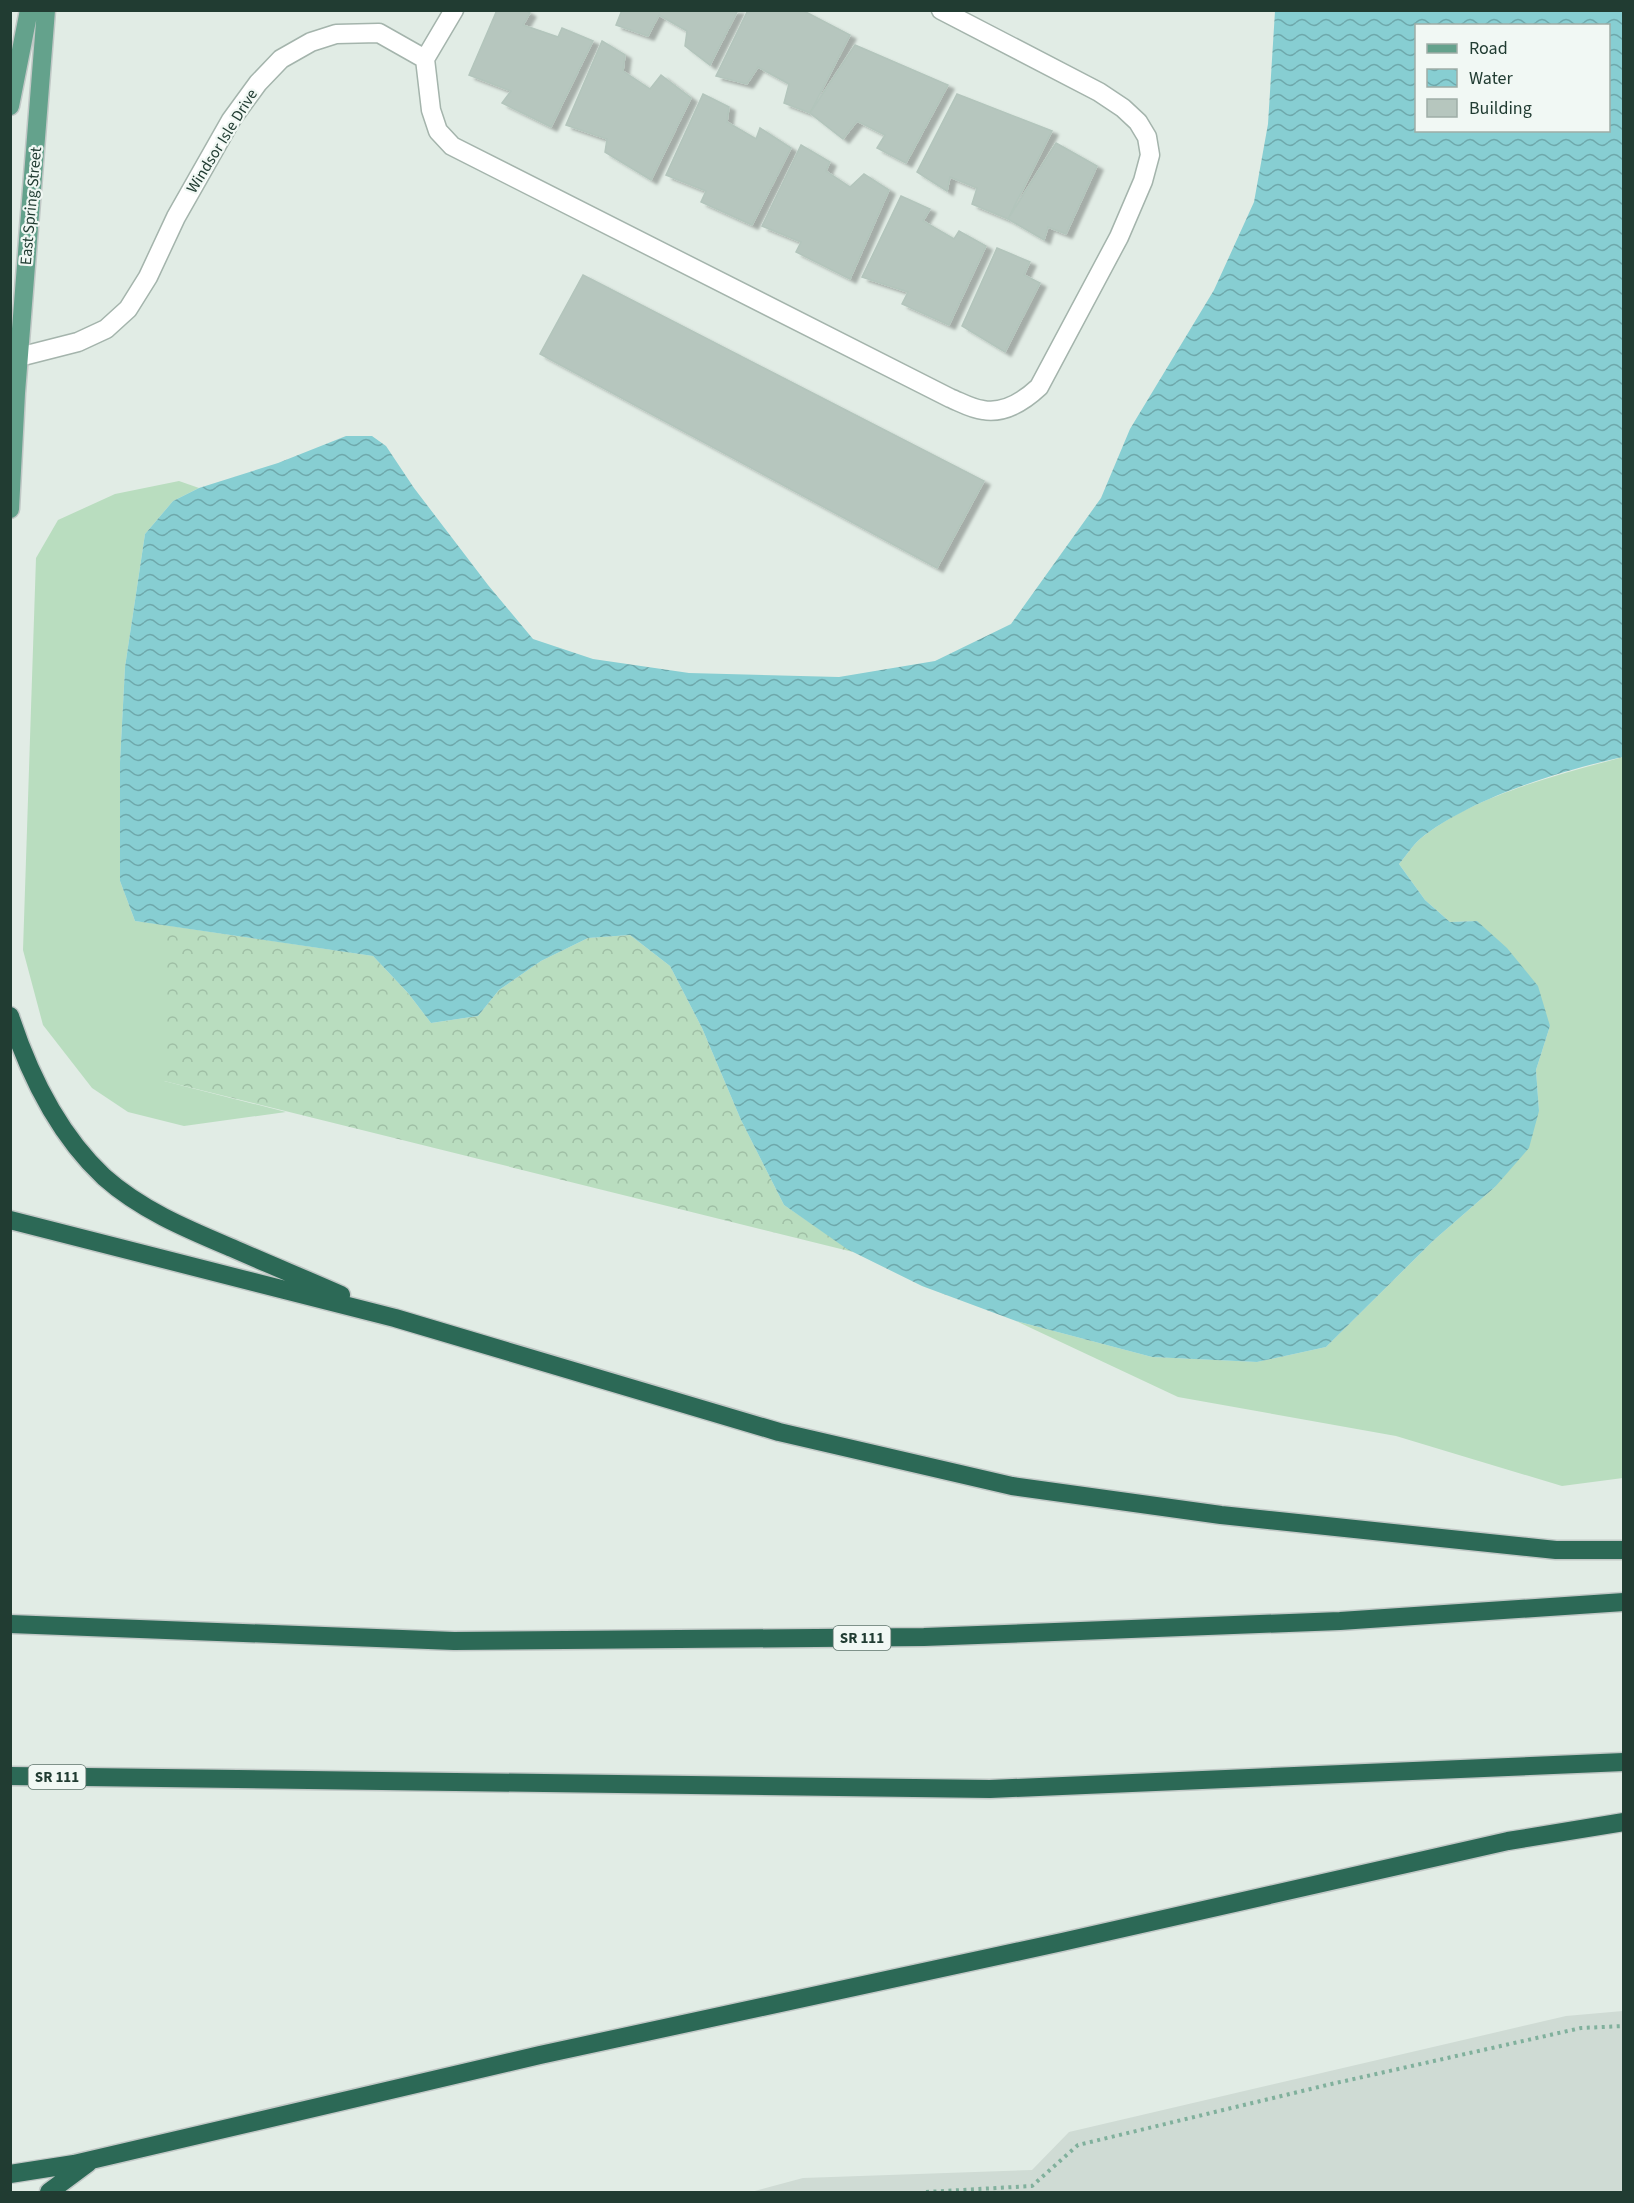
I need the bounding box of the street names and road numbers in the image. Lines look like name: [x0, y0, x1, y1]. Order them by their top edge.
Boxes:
street label: Windsor Isle Drive: [181, 85, 263, 197]
street label: East Spring Street: [15, 145, 47, 266]
road number: SR 111: [834, 1626, 890, 1650]
road number: SR 111: [28, 1765, 86, 1789]

